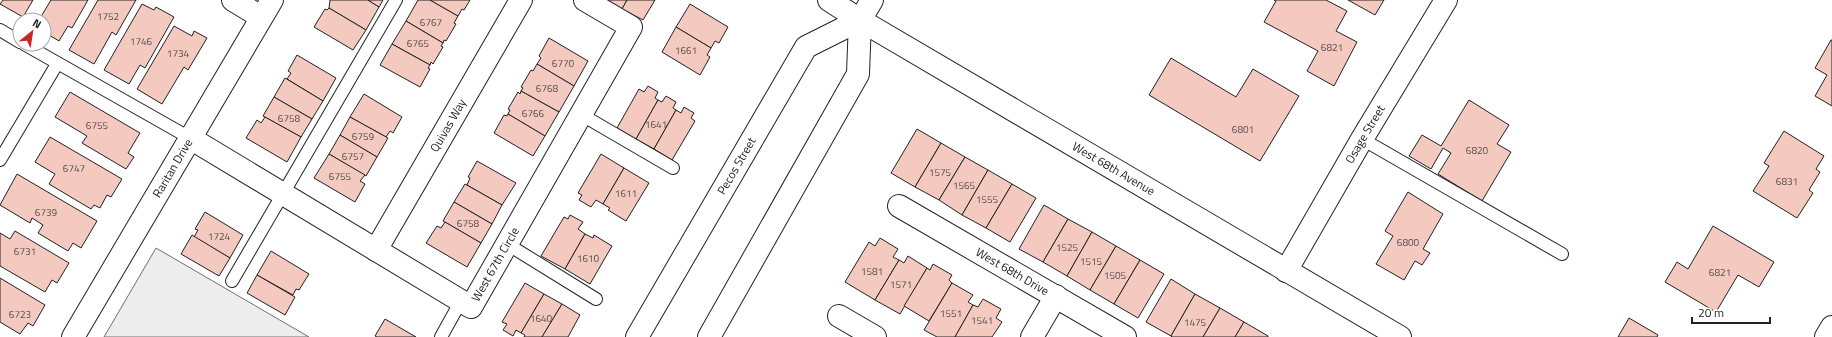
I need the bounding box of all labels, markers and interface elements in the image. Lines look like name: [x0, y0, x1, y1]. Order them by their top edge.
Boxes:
house number: 1752: [97, 9, 119, 24]
north arrow: [12, 12, 52, 52]
text: N: [30, 15, 44, 32]
house number: 6767: [420, 15, 442, 30]
house number: 1746: [130, 34, 153, 49]
house number: 6765: [407, 36, 430, 51]
house number: 6821: [1321, 40, 1343, 55]
house number: 1661: [675, 43, 697, 58]
house number: 1734: [167, 46, 190, 61]
house number: 6770: [552, 56, 575, 71]
house number: 6768: [536, 81, 559, 96]
street label: Quivas Way: [425, 95, 471, 156]
street label: Osage Street: [1340, 100, 1390, 167]
house number: 6766: [522, 106, 545, 121]
house number: 6758: [278, 111, 301, 126]
house number: 1641: [645, 117, 667, 132]
house number: 6755: [86, 118, 109, 133]
house number: 6801: [1232, 122, 1254, 137]
house number: 6759: [352, 129, 375, 144]
street label: Pecos Street: [712, 133, 761, 198]
street label: Raritan Drive: [147, 135, 197, 201]
street label: West 68th Avenue: [1069, 137, 1159, 200]
house number: 6820: [1466, 143, 1489, 158]
house number: 6757: [342, 149, 364, 164]
house number: 6747: [63, 161, 85, 176]
house number: 1575: [929, 165, 952, 180]
house number: 6755: [329, 169, 352, 184]
house number: 6831: [1776, 174, 1798, 189]
house number: 1565: [953, 178, 976, 193]
house number: 1611: [615, 186, 637, 201]
house number: 1555: [976, 192, 999, 207]
house number: 6739: [35, 205, 58, 220]
house number: 6758: [457, 216, 480, 231]
street label: West 67th Circle: [466, 223, 524, 305]
house number: 1724: [208, 229, 231, 244]
house number: 6800: [1397, 235, 1420, 250]
house number: 1525: [1056, 240, 1079, 255]
street label: West 68th Drive: [972, 242, 1053, 300]
house number: 6731: [14, 244, 36, 259]
house number: 1610: [577, 251, 600, 266]
house number: 1515: [1080, 254, 1103, 269]
house number: 1581: [861, 264, 883, 279]
house number: 6821: [1709, 265, 1731, 280]
house number: 1505: [1104, 268, 1127, 283]
house number: 1571: [890, 277, 912, 292]
scale bar: [1692, 299, 1770, 325]
text: 20 m: [1698, 303, 1724, 322]
house number: 1551: [940, 306, 962, 321]
house number: 6723: [9, 307, 31, 322]
house number: 1640: [530, 311, 553, 326]
house number: 1541: [971, 313, 993, 328]
house number: 1475: [1184, 315, 1207, 330]

